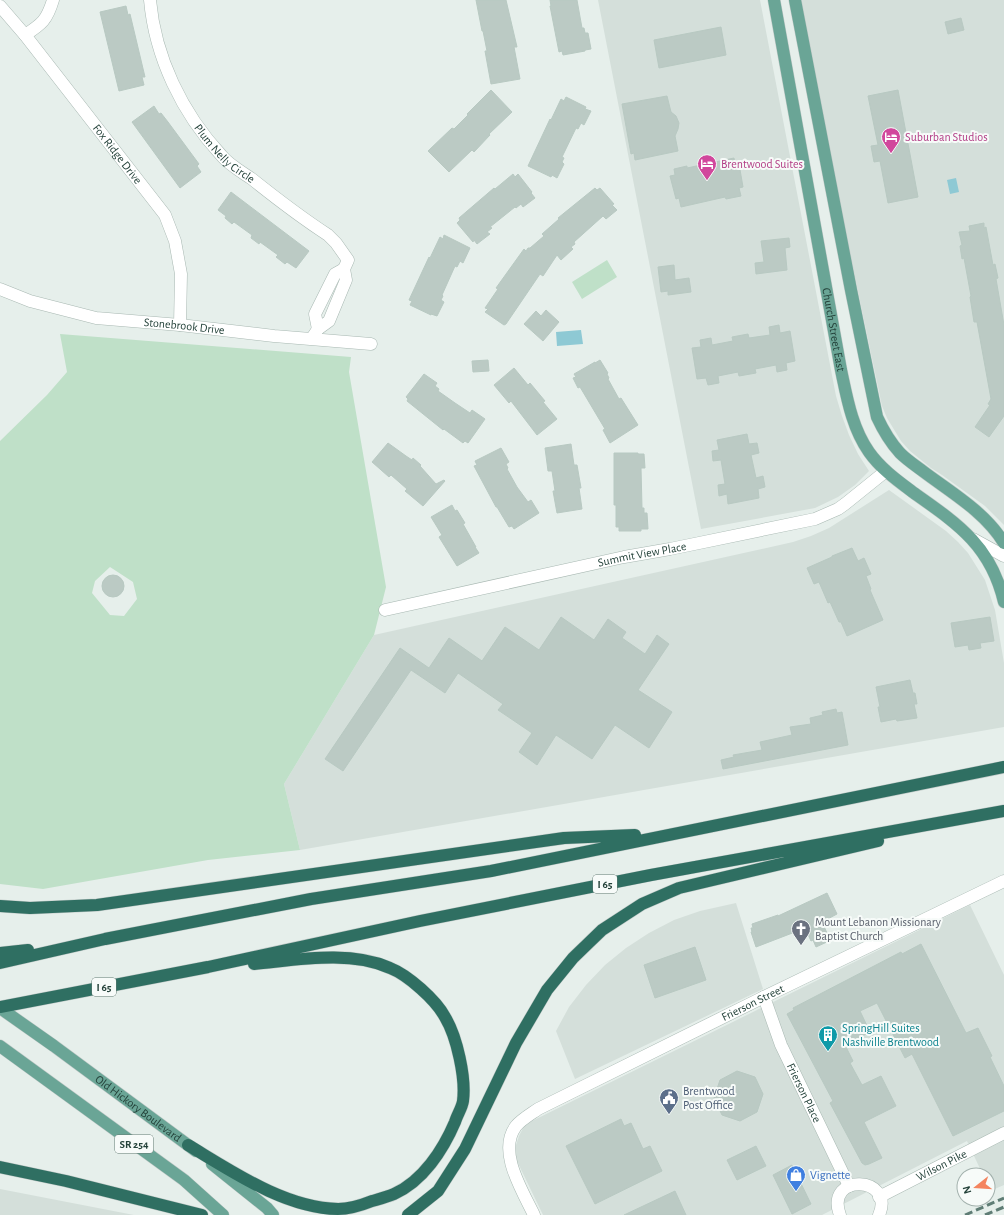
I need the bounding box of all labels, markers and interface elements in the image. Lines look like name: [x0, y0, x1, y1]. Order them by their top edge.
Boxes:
street label: Fox Ridge Drive: [91, 122, 144, 186]
street label: Plum Nelly Circle: [192, 122, 257, 185]
hotel icon: Suburban Studios: [880, 126, 902, 154]
place label: Suburban Studios: [905, 131, 988, 143]
hotel icon: Brentwood Suites: [696, 153, 718, 181]
place label: Brentwood Suites: [721, 158, 803, 170]
street label: Church Street East: [820, 287, 847, 373]
street label: Stonebrook Drive: [143, 316, 225, 336]
street label: Summit View Place: [597, 540, 687, 569]
road number: I 65: [593, 875, 617, 893]
place label: Mount Lebanon Missionary Baptist Church: [815, 916, 941, 942]
church icon: Mount Lebanon Missionary Baptist Church: [790, 918, 812, 946]
road number: I 65: [92, 978, 116, 996]
street label: Frierson Street: [720, 982, 786, 1023]
place label: SpringHill Suites Nashville Brentwood: [842, 1022, 939, 1048]
building icon: SpringHill Suites Nashville Brentwood: [817, 1024, 839, 1052]
street label: Frierson Place: [785, 1061, 823, 1124]
street label: Old Hickory Boulevard: [93, 1073, 184, 1144]
place label: Brentwood Post Office: [683, 1085, 735, 1111]
public building icon: Brentwood Post Office: [658, 1087, 680, 1115]
road number: SR 254: [115, 1135, 153, 1153]
street label: Wilson Pike: [914, 1147, 969, 1183]
shop icon: Vignette: [785, 1164, 807, 1192]
north arrow: [956, 1167, 996, 1207]
place label: Vignette: [810, 1169, 850, 1181]
text: N: [961, 1185, 973, 1195]

